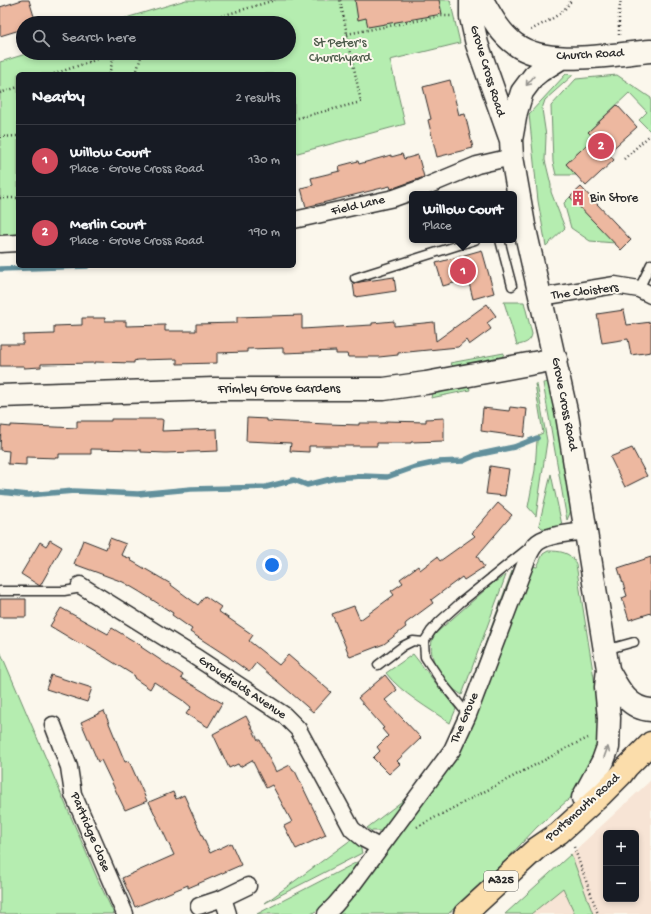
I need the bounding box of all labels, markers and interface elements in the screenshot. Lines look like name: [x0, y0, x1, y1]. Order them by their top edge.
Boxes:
search box: [16, 16, 296, 60]
street label: Grove Cross Road: [466, 24, 508, 120]
icon: search: [30, 27, 52, 49]
text: Search here: [62, 29, 136, 47]
park label: St Peter's Churchyard: [309, 36, 372, 66]
street label: Church Road: [556, 46, 626, 64]
one-way arrow: [526, 75, 535, 86]
text: Nearby: [32, 88, 85, 108]
text: 2 results: [235, 91, 280, 106]
pin: 2: [588, 131, 614, 161]
text: Willow Court: [70, 144, 150, 162]
text: 1: [42, 153, 48, 168]
text: 130 m: [248, 153, 280, 168]
text: Place · Grove Cross Road: [70, 162, 203, 177]
building icon: Bin Store: [569, 189, 587, 207]
popup: [409, 191, 517, 243]
place label: Bin Store: [589, 191, 638, 206]
street label: Field Lane: [329, 192, 387, 220]
text: Willow Court: [423, 201, 503, 219]
text: Merlin Court: [70, 216, 145, 234]
text: Place: [423, 219, 451, 234]
text: 2: [42, 225, 48, 240]
text: 190 m: [249, 225, 280, 240]
text: Place · Grove Cross Road: [70, 234, 203, 249]
pin: 1: [450, 256, 476, 286]
street label: The Cloisters: [550, 280, 621, 304]
street label: Grove Cross Road: [548, 356, 581, 453]
street label: Frimley Grove Gardens: [217, 382, 342, 397]
your location: [262, 555, 282, 575]
street label: Grovefields Avenue: [195, 653, 289, 723]
street label: The Grove: [447, 690, 483, 747]
one-way arrow: [603, 746, 610, 759]
street label: Portsmouth Road: [542, 770, 624, 846]
street label: Partridge Close: [66, 789, 114, 874]
map controls: [603, 830, 639, 902]
button: +: [603, 830, 639, 866]
button: −: [603, 866, 639, 902]
road number: A325: [484, 871, 518, 891]

